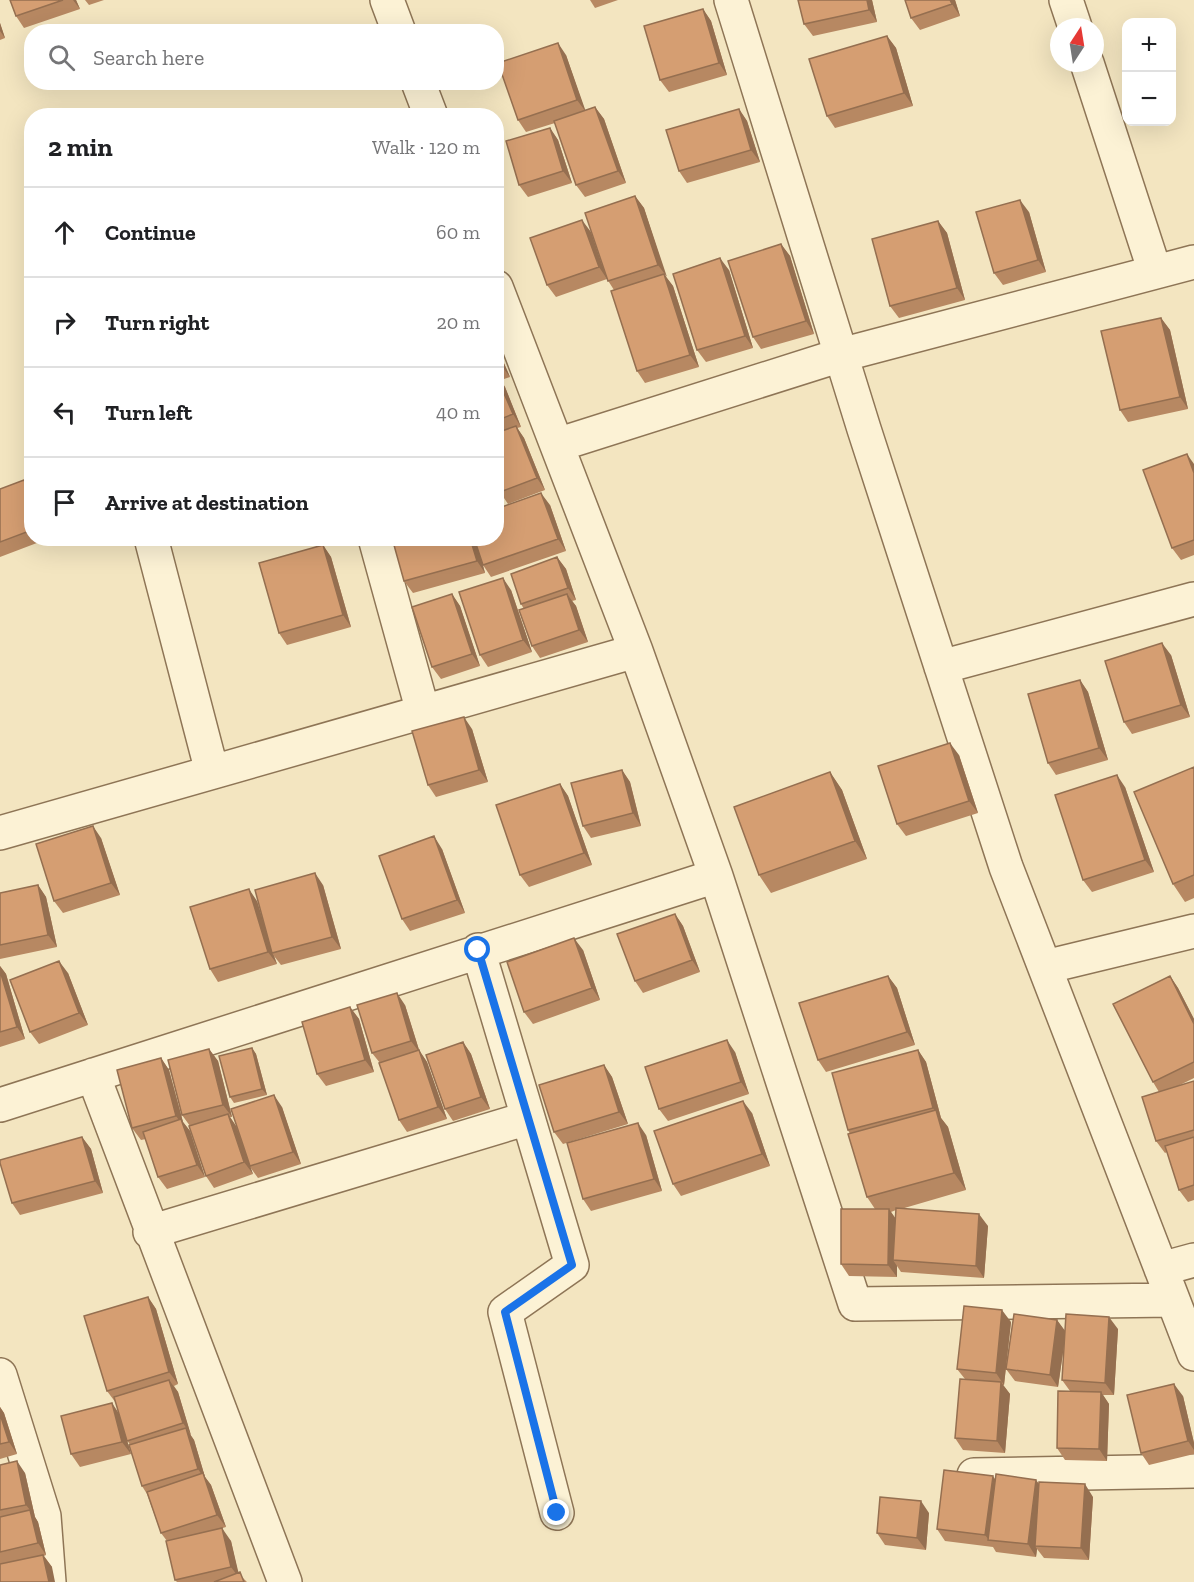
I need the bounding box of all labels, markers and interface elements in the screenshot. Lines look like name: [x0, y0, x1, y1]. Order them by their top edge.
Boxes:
north arrow: [1050, 18, 1104, 72]
map controls: [1122, 18, 1176, 126]
button: +: [1122, 18, 1176, 72]
search box: [24, 24, 504, 90]
icon: search: [45, 41, 78, 74]
text: Search here: [93, 44, 204, 71]
button: −: [1122, 72, 1176, 126]
text: 2 min: [48, 131, 113, 163]
text: Walk · 120 m: [372, 135, 480, 159]
icon: ahead: [48, 216, 81, 249]
text: Continue: [105, 219, 196, 246]
text: 60 m: [436, 220, 480, 244]
icon: right: [48, 306, 81, 339]
text: Turn right: [105, 309, 209, 336]
text: 20 m: [436, 310, 480, 334]
icon: left: [48, 396, 81, 429]
text: Turn left: [105, 399, 192, 426]
text: 40 m: [436, 400, 480, 424]
icon: arrive: [48, 486, 81, 519]
text: Arrive at destination: [105, 489, 308, 516]
route start: [464, 936, 490, 962]
route end: [543, 1499, 569, 1525]

